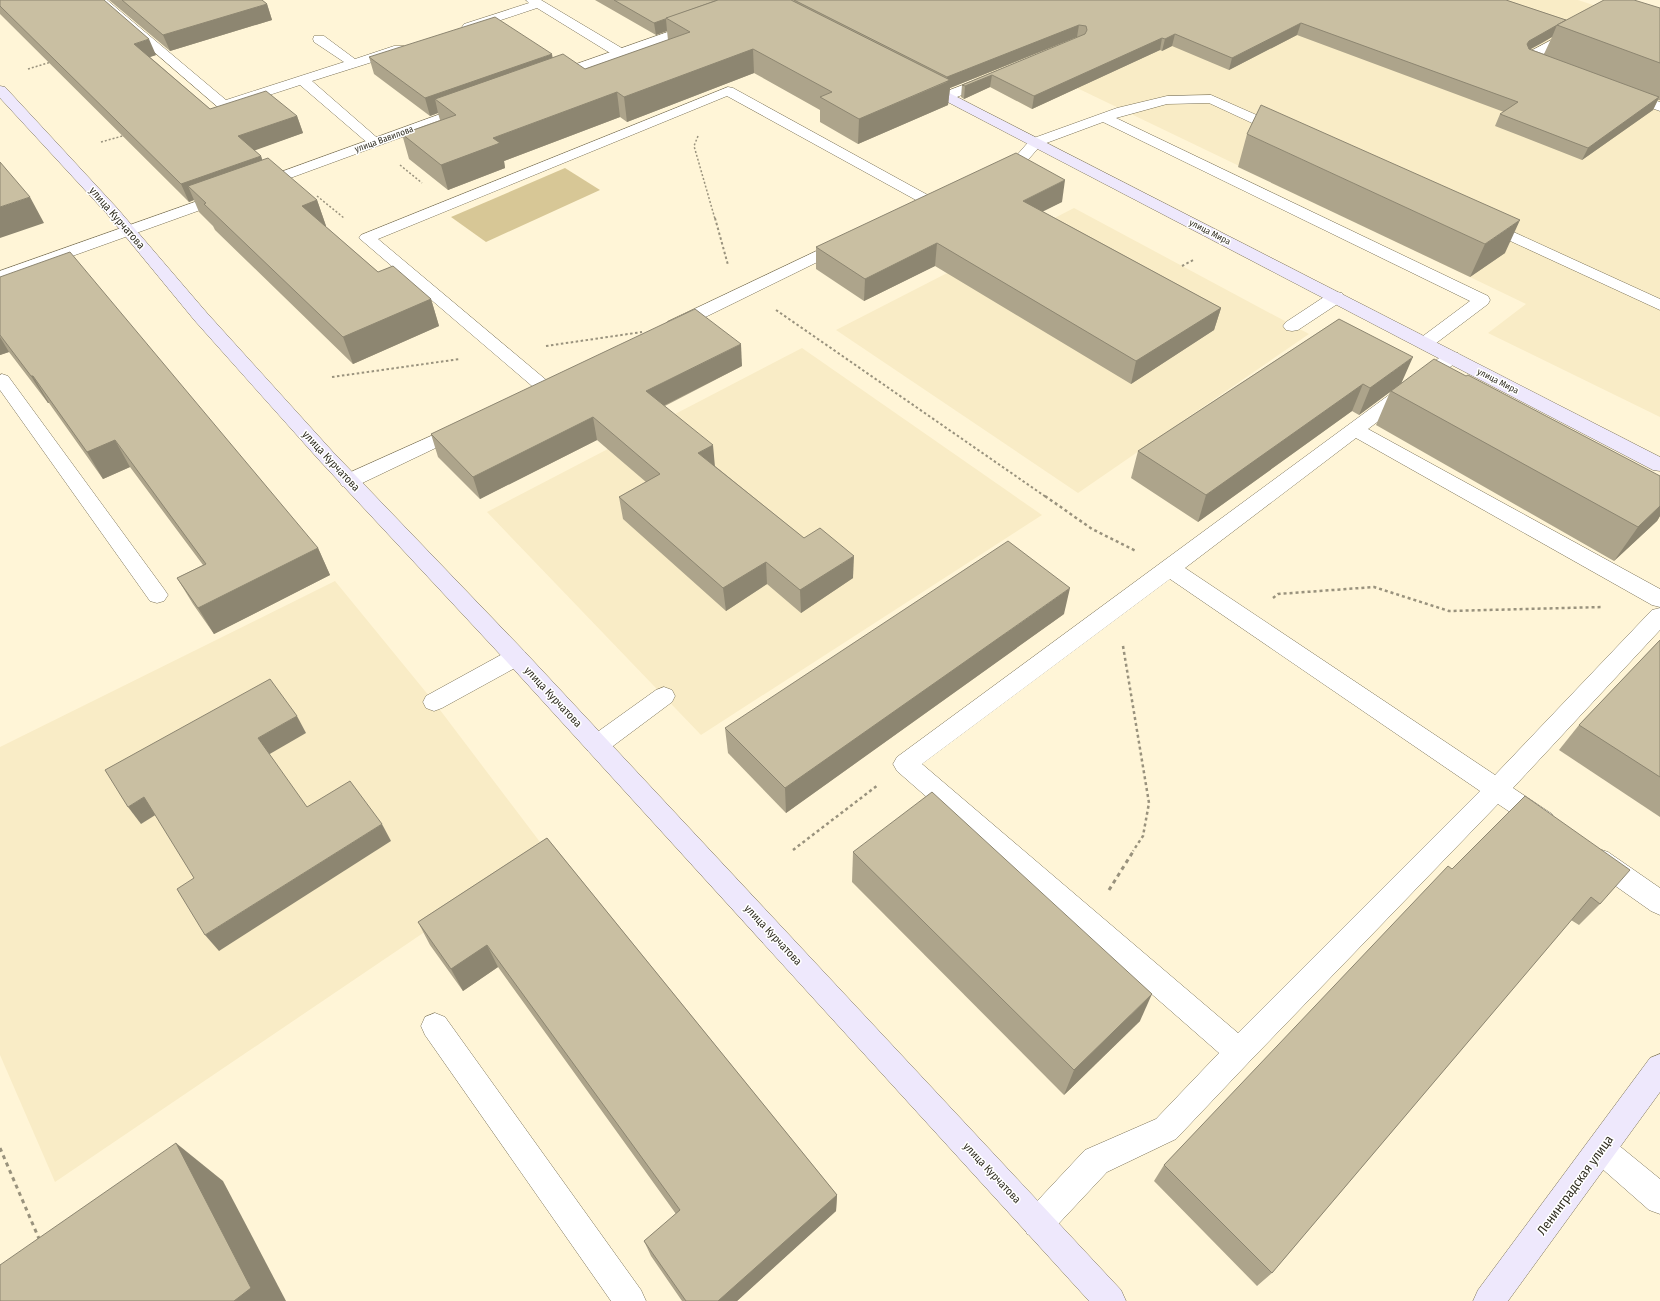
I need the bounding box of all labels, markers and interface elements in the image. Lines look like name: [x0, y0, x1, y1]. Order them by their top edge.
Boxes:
street label: улица Вавилова: [353, 124, 415, 154]
street label: улица Курчатова: [86, 184, 148, 252]
street label: улица Мира: [1188, 217, 1233, 247]
street label: улица Мира: [1476, 366, 1521, 396]
street label: улица Курчатова: [300, 428, 362, 494]
street label: улица Курчатова: [522, 664, 584, 730]
street label: улица Курчатова: [742, 902, 804, 968]
street label: Ленинградская улица: [1534, 1132, 1616, 1238]
street label: улица Курчатова: [961, 1140, 1023, 1206]

